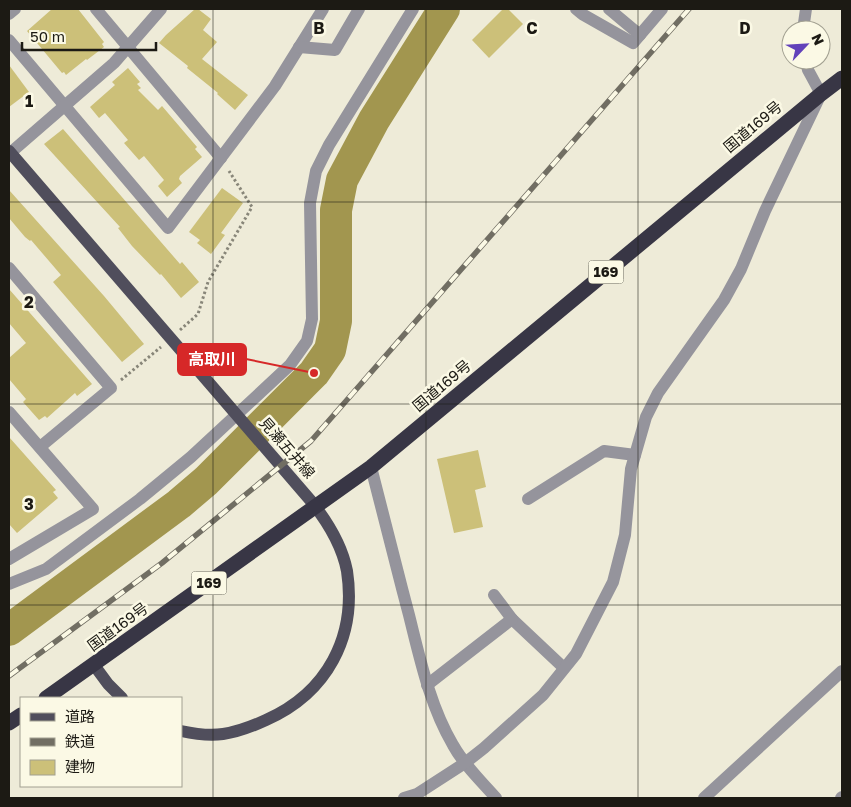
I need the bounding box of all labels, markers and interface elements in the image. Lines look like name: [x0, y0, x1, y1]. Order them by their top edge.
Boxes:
text: B: [313, 18, 325, 38]
text: C: [526, 18, 538, 38]
text: D: [739, 18, 751, 38]
scale bar: [22, 20, 156, 52]
north arrow: [781, 20, 831, 70]
text: 50 m: [30, 27, 65, 45]
text: N: [808, 31, 828, 48]
text: 1: [25, 91, 33, 111]
street label: 国道169号: [720, 97, 785, 156]
road number: 169: [588, 260, 624, 284]
text: 2: [24, 292, 34, 312]
callout: 高取川: [178, 344, 246, 375]
text: 高取川: [188, 349, 236, 369]
street label: 国道169号: [409, 356, 474, 415]
street label: 見瀬五井線: [256, 413, 319, 482]
text: 3: [24, 494, 34, 514]
road number: 169: [192, 572, 226, 594]
street label: 国道169号: [84, 598, 151, 654]
legend: [20, 697, 182, 787]
text: 道路: [65, 707, 95, 725]
text: 鉄道: [65, 732, 95, 750]
text: 建物: [65, 757, 95, 775]

